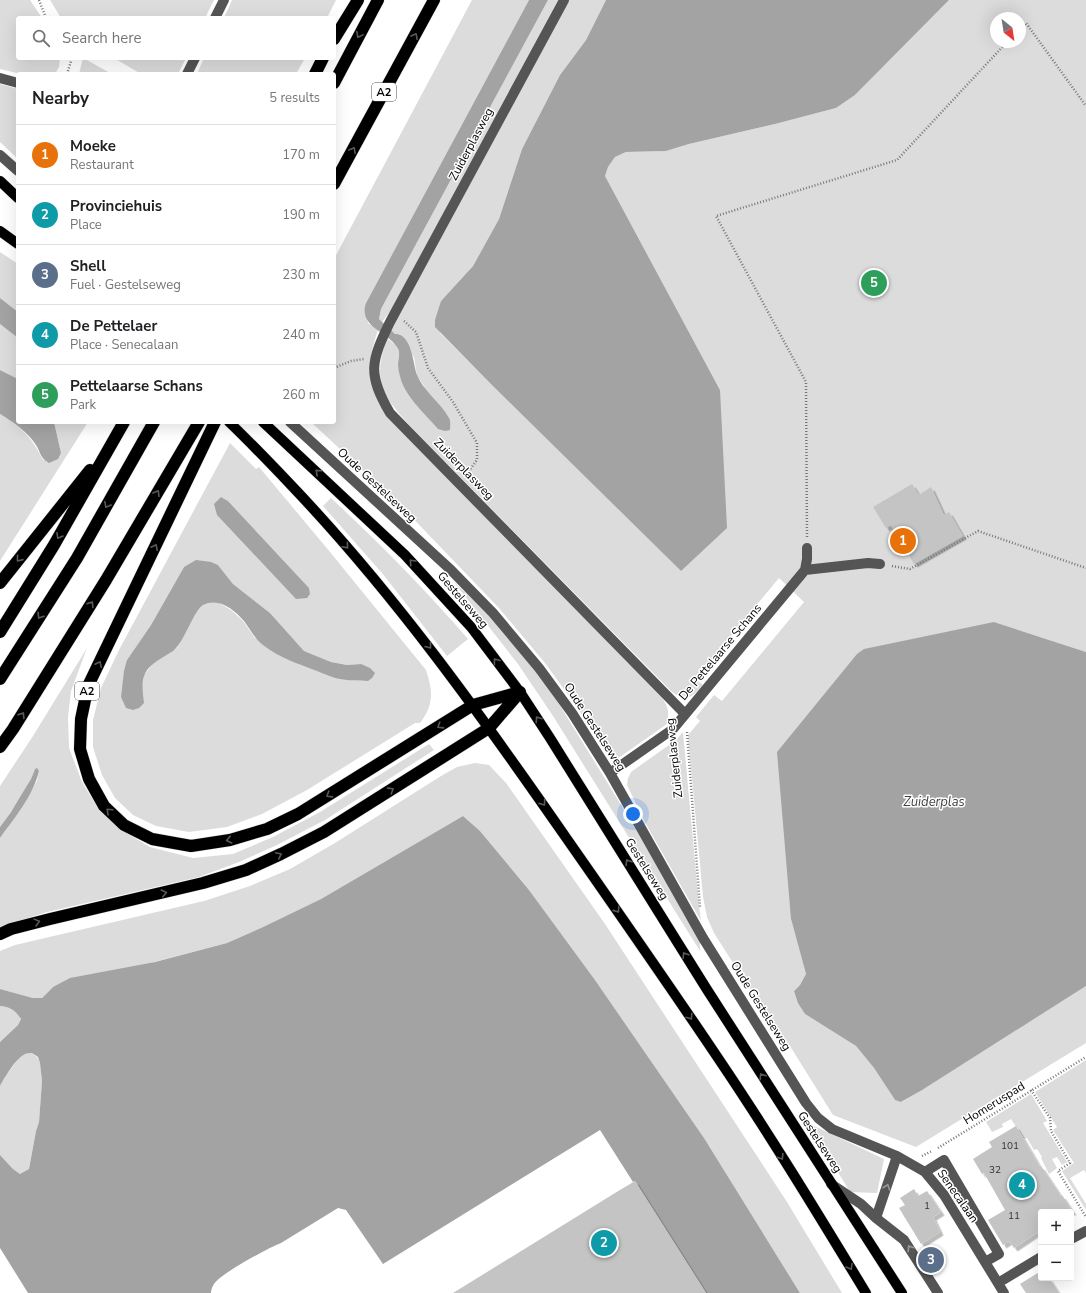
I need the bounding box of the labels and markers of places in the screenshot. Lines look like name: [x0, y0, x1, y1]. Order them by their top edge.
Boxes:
pin: 5: [861, 268, 887, 298]
pin: 1: [890, 526, 916, 556]
pin: 4: [1009, 1170, 1035, 1200]
pin: 2: [591, 1228, 617, 1258]
pin: 3: [918, 1245, 944, 1275]

